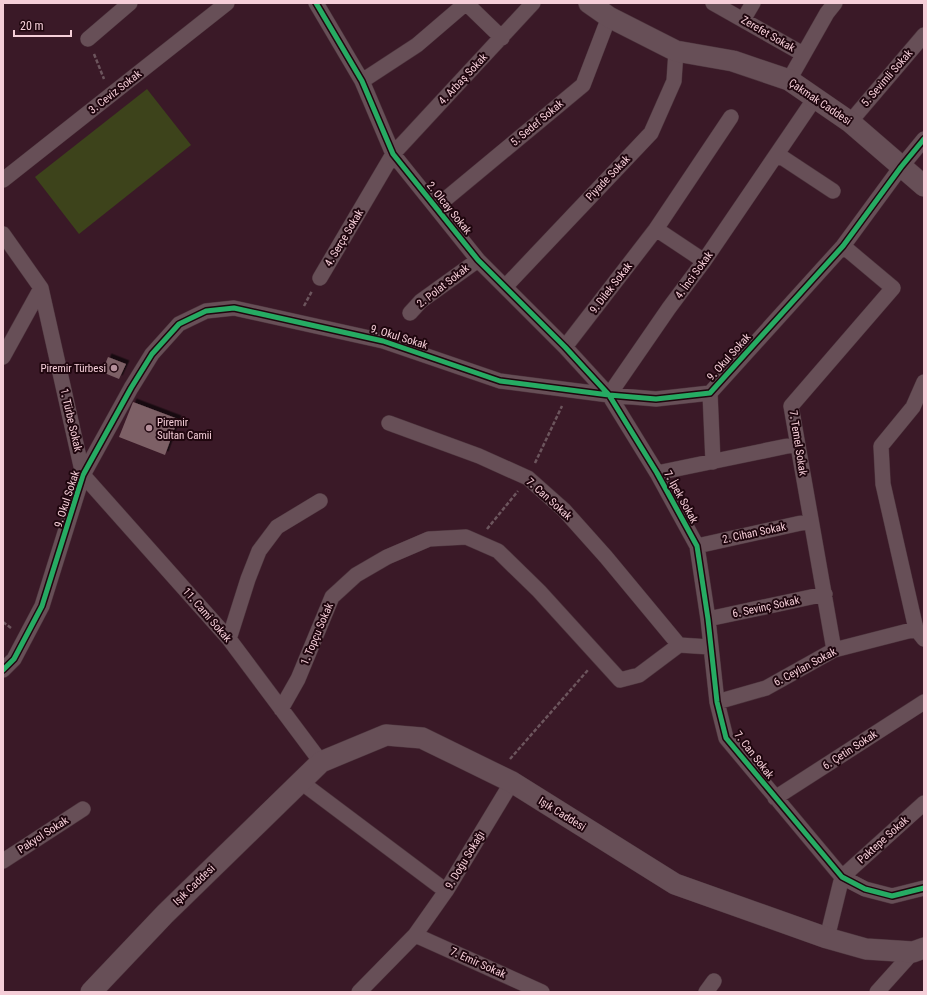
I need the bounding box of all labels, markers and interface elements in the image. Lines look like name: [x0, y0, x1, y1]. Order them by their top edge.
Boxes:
scale bar: [14, 12, 71, 38]
street label: Zerefet Sokak: [739, 13, 797, 55]
text: 20 m: [20, 19, 44, 33]
street label: 5. Sevimli Sokak: [859, 47, 915, 109]
street label: 4. Arbaş Sokak: [436, 51, 490, 107]
street label: 3. Ceviz Sokak: [86, 67, 144, 117]
street label: Çakmak Caddesi: [786, 76, 854, 128]
street label: 5. Sedef Sokak: [508, 97, 566, 149]
street label: Piyade Sokak: [583, 153, 633, 203]
street label: 2. Olcay Sokak: [424, 179, 474, 237]
street label: 4. Serçe Sokak: [322, 207, 366, 269]
street label: 4. İnci Sokak: [672, 249, 716, 301]
street label: 9. Dilek Sokak: [587, 260, 635, 316]
street label: 2. Polat Sokak: [414, 262, 472, 310]
street label: 9. Okul Sokak: [369, 322, 429, 352]
street label: 9. Okul Sokak: [704, 331, 754, 383]
place label: Piremir Türbesi: [40, 362, 106, 375]
marker: Piremir Türbesi: [109, 363, 119, 373]
street label: 1. Türbe Sokak: [57, 387, 85, 453]
street label: 7. Temel Sokak: [786, 409, 810, 477]
place label: Piremir Sultan Camii: [157, 416, 212, 442]
marker: Piremir Sultan Camii: [144, 423, 154, 433]
street label: 7. İpek Sokak: [661, 468, 701, 526]
street label: 9. Okul Sokak: [52, 469, 82, 529]
street label: 7. Can Sokak: [524, 475, 574, 523]
street label: 2. Cihan Sokak: [721, 520, 787, 546]
street label: 11. Cami Sokak: [180, 585, 234, 645]
street label: 6. Sevinç Sokak: [731, 594, 801, 620]
street label: 1. Topçu Sokak: [298, 601, 336, 667]
street label: 6. Ceylan Sokak: [772, 645, 838, 689]
street label: 6. Çetin Sokak: [820, 728, 880, 772]
street label: 7. Can Sokak: [731, 729, 777, 781]
street label: Işık Caddesi: [536, 794, 588, 834]
street label: Pakyol Sokak: [15, 814, 71, 856]
street label: Paktepe Sokak: [855, 814, 911, 866]
street label: 9. Doğu Sokağı: [443, 829, 487, 891]
street label: Işık Caddesi: [170, 862, 218, 908]
street label: 7. Emir Sokak: [448, 945, 508, 981]

